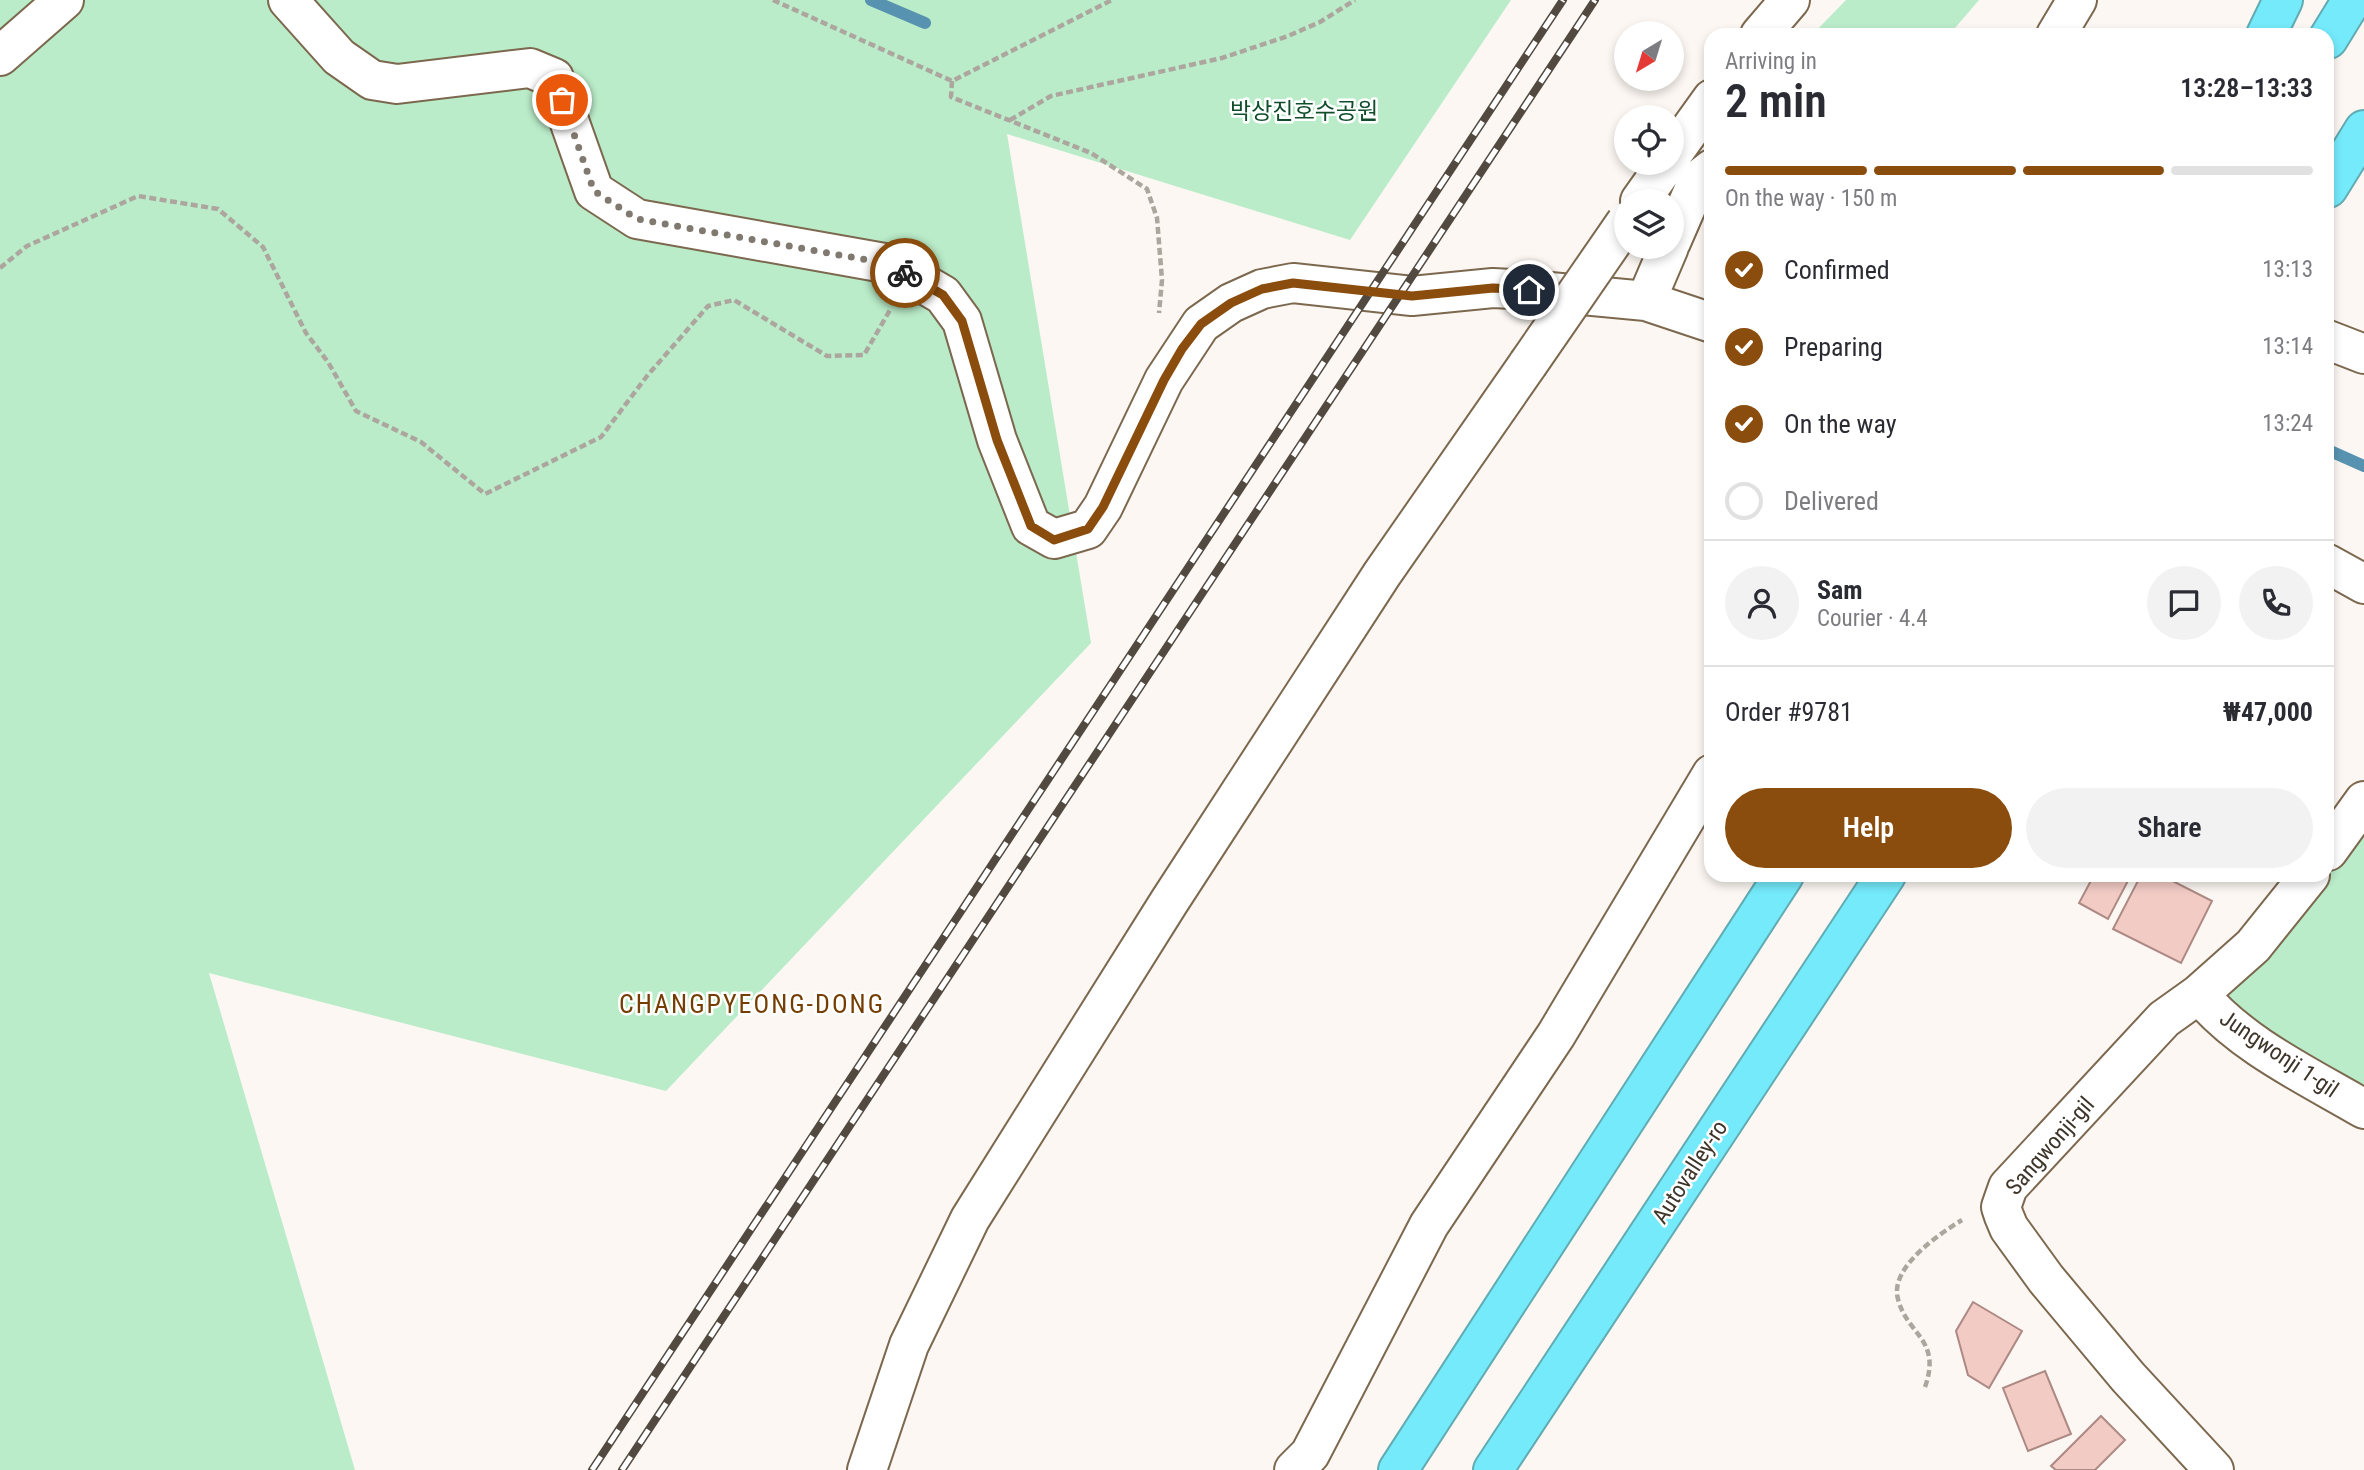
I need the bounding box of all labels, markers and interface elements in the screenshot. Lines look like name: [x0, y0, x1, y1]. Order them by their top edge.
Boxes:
north arrow: [1614, 21, 1684, 91]
map controls: [1614, 21, 1684, 259]
text: Arriving in: [1725, 48, 1817, 75]
pin: [532, 70, 592, 130]
text: 13:28–13:33: [2180, 73, 2313, 103]
text: 2 min: [1725, 74, 1827, 128]
icon: bag: [543, 81, 581, 119]
park label: 박상진호수공원: [1230, 98, 1378, 125]
button: locate: [1614, 105, 1684, 175]
text: On the way · 150 m: [1725, 185, 1897, 212]
button: layers: [1614, 189, 1684, 259]
courier: [870, 238, 940, 308]
icon: check: [1725, 251, 1763, 289]
icon: bike: [886, 254, 924, 292]
text: Confirmed: [1784, 255, 1890, 285]
text: 13:13: [2262, 256, 2313, 283]
pin: [1499, 260, 1559, 320]
icon: home: [1510, 271, 1548, 309]
icon: check: [1725, 328, 1763, 366]
text: Preparing: [1784, 332, 1883, 362]
text: 13:14: [2262, 333, 2313, 360]
icon: check: [1725, 405, 1763, 443]
text: On the way: [1784, 409, 1897, 439]
text: 13:24: [2262, 410, 2313, 437]
text: Delivered: [1784, 486, 1879, 516]
button: person: [1725, 566, 1799, 640]
button: chat: [2147, 566, 2221, 640]
button: phone: [2239, 566, 2313, 640]
text: Sam: [1817, 575, 1863, 605]
text: Courier · 4.4: [1817, 605, 1928, 632]
text: Order #9781: [1725, 697, 1853, 727]
text: ₩47,000: [2223, 697, 2313, 727]
button: Help: [1725, 788, 2012, 868]
button: Share: [2026, 788, 2313, 868]
district label: CHANGPYEONG-DONG: [619, 989, 885, 1019]
street label: Jungwonji 1-gil: [2215, 1004, 2343, 1104]
street label: Sangwonji-gil: [2000, 1091, 2100, 1201]
street label: Autovalley-ro: [1647, 1115, 1733, 1229]

